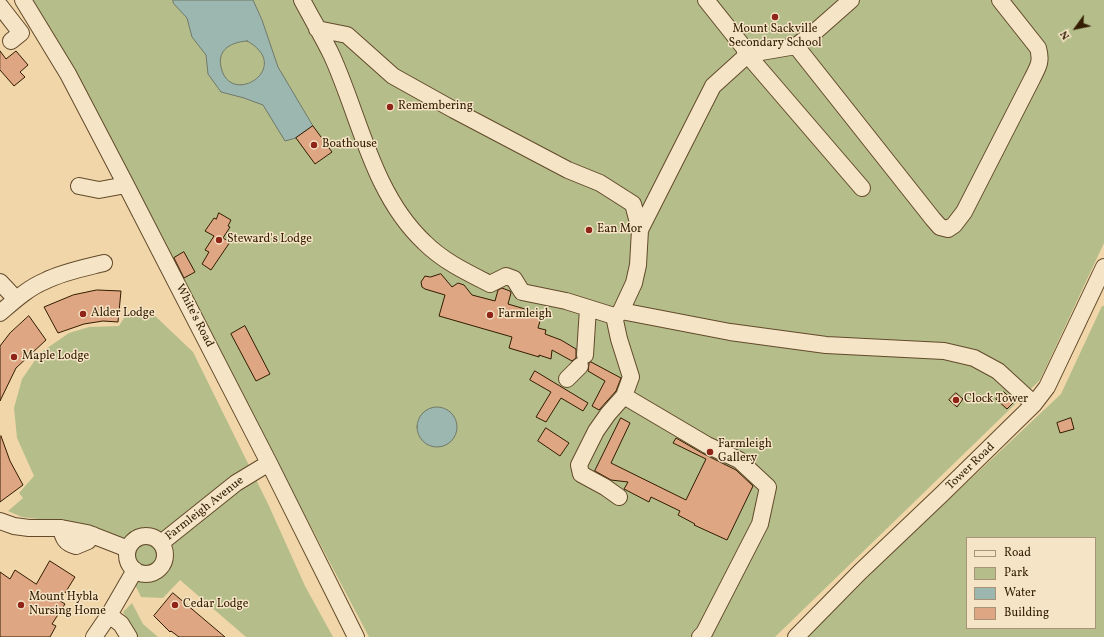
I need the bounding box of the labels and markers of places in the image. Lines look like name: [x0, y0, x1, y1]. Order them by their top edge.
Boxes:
marker: Mount Sackville Secondary School: [770, 12, 780, 22]
place label: Mount Sackville Secondary School: [729, 23, 821, 51]
place label: Remembering: [398, 100, 473, 114]
marker: Remembering: [385, 102, 395, 112]
place label: Boathouse: [322, 138, 377, 152]
marker: Boathouse: [309, 140, 319, 150]
place label: Ean Mor: [597, 223, 642, 237]
marker: Ean Mor: [584, 225, 594, 235]
place label: Steward's Lodge: [227, 233, 312, 247]
marker: Steward's Lodge: [214, 235, 224, 245]
place label: Alder Lodge: [91, 307, 155, 321]
place label: Farmleigh: [498, 308, 552, 322]
marker: Alder Lodge: [78, 309, 88, 319]
marker: Farmleigh: [485, 310, 495, 320]
place label: Maple Lodge: [22, 350, 89, 364]
marker: Maple Lodge: [9, 352, 19, 362]
place label: Clock Tower: [964, 393, 1028, 407]
marker: Clock Tower: [951, 395, 961, 405]
place label: Farmleigh Gallery: [718, 438, 772, 466]
marker: Farmleigh Gallery: [705, 447, 715, 457]
place label: Mount Hybla Nursing Home: [29, 591, 106, 619]
place label: Cedar Lodge: [183, 598, 248, 612]
marker: Mount Hybla Nursing Home: [16, 600, 26, 610]
marker: Cedar Lodge: [170, 600, 180, 610]

